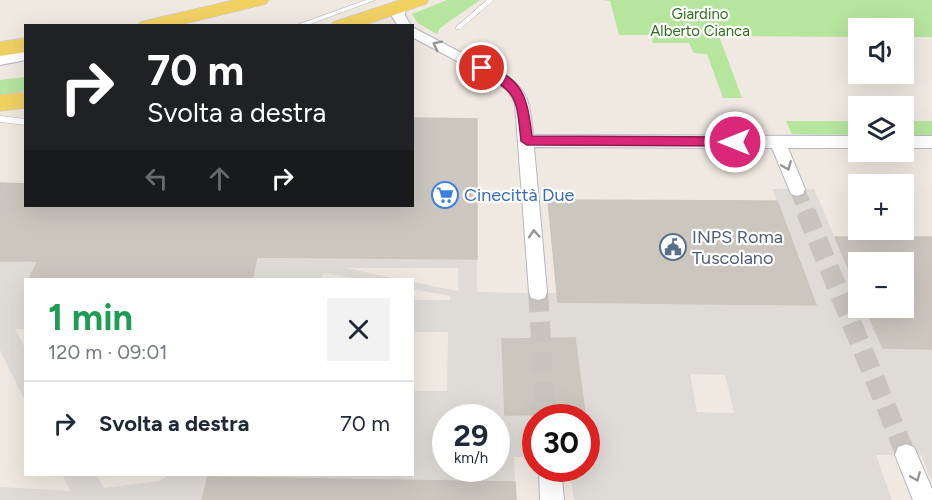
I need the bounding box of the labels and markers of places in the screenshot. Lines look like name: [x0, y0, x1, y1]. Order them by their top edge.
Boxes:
pin: [456, 42, 507, 93]
supermarket icon: Cinecittà Due: [430, 180, 460, 210]
place label: Cinecittà Due: [464, 184, 575, 206]
place label: INPS Roma Tuscolano: [692, 226, 783, 269]
public building icon: INPS Roma Tuscolano: [658, 232, 688, 262]

